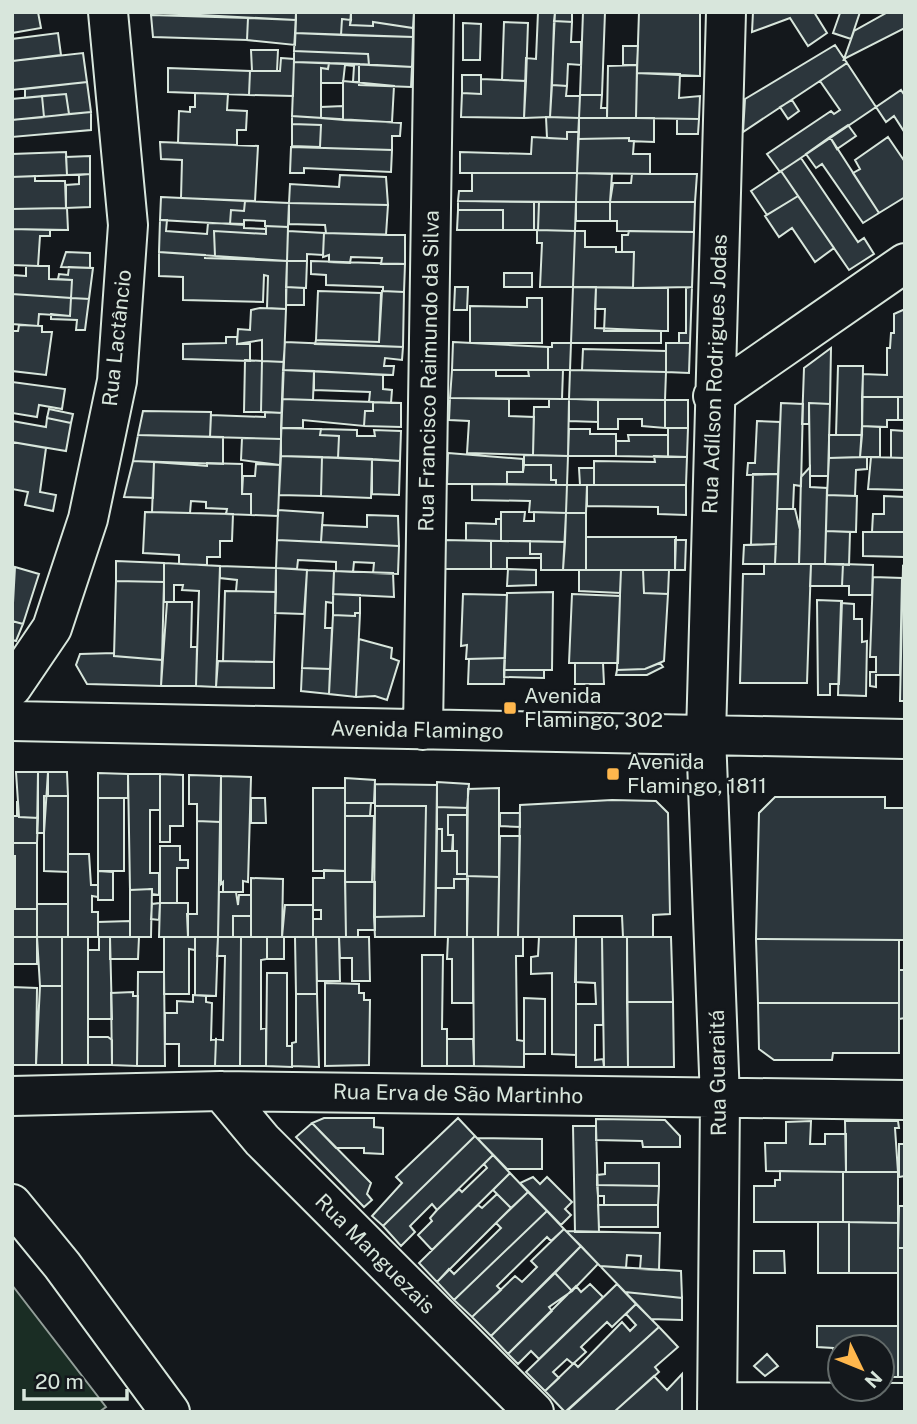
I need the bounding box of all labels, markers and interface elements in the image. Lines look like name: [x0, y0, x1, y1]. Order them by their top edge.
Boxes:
street label: Rua Francisco Raimundo da Silva: [413, 210, 444, 532]
street label: Rua Adílson Rodrigues Jodas: [697, 234, 732, 514]
street label: Rua Lactâncio: [97, 268, 136, 408]
place label: Avenida Flamingo, 302: [524, 683, 663, 732]
marker: Avenida Flamingo, 302: [502, 700, 518, 716]
street label: Avenida Flamingo: [330, 715, 504, 744]
place label: Avenida Flamingo, 1811: [627, 749, 767, 798]
marker: Avenida Flamingo, 1811: [605, 766, 621, 782]
street label: Rua Guaraitá: [704, 1010, 731, 1136]
street label: Rua Erva de São Martinho: [333, 1079, 583, 1108]
street label: Rua Manguezais: [310, 1188, 441, 1319]
north arrow: [826, 1333, 896, 1403]
scale bar: [24, 1358, 128, 1402]
text: N: [860, 1367, 887, 1393]
text: 20 m: [35, 1369, 84, 1394]

